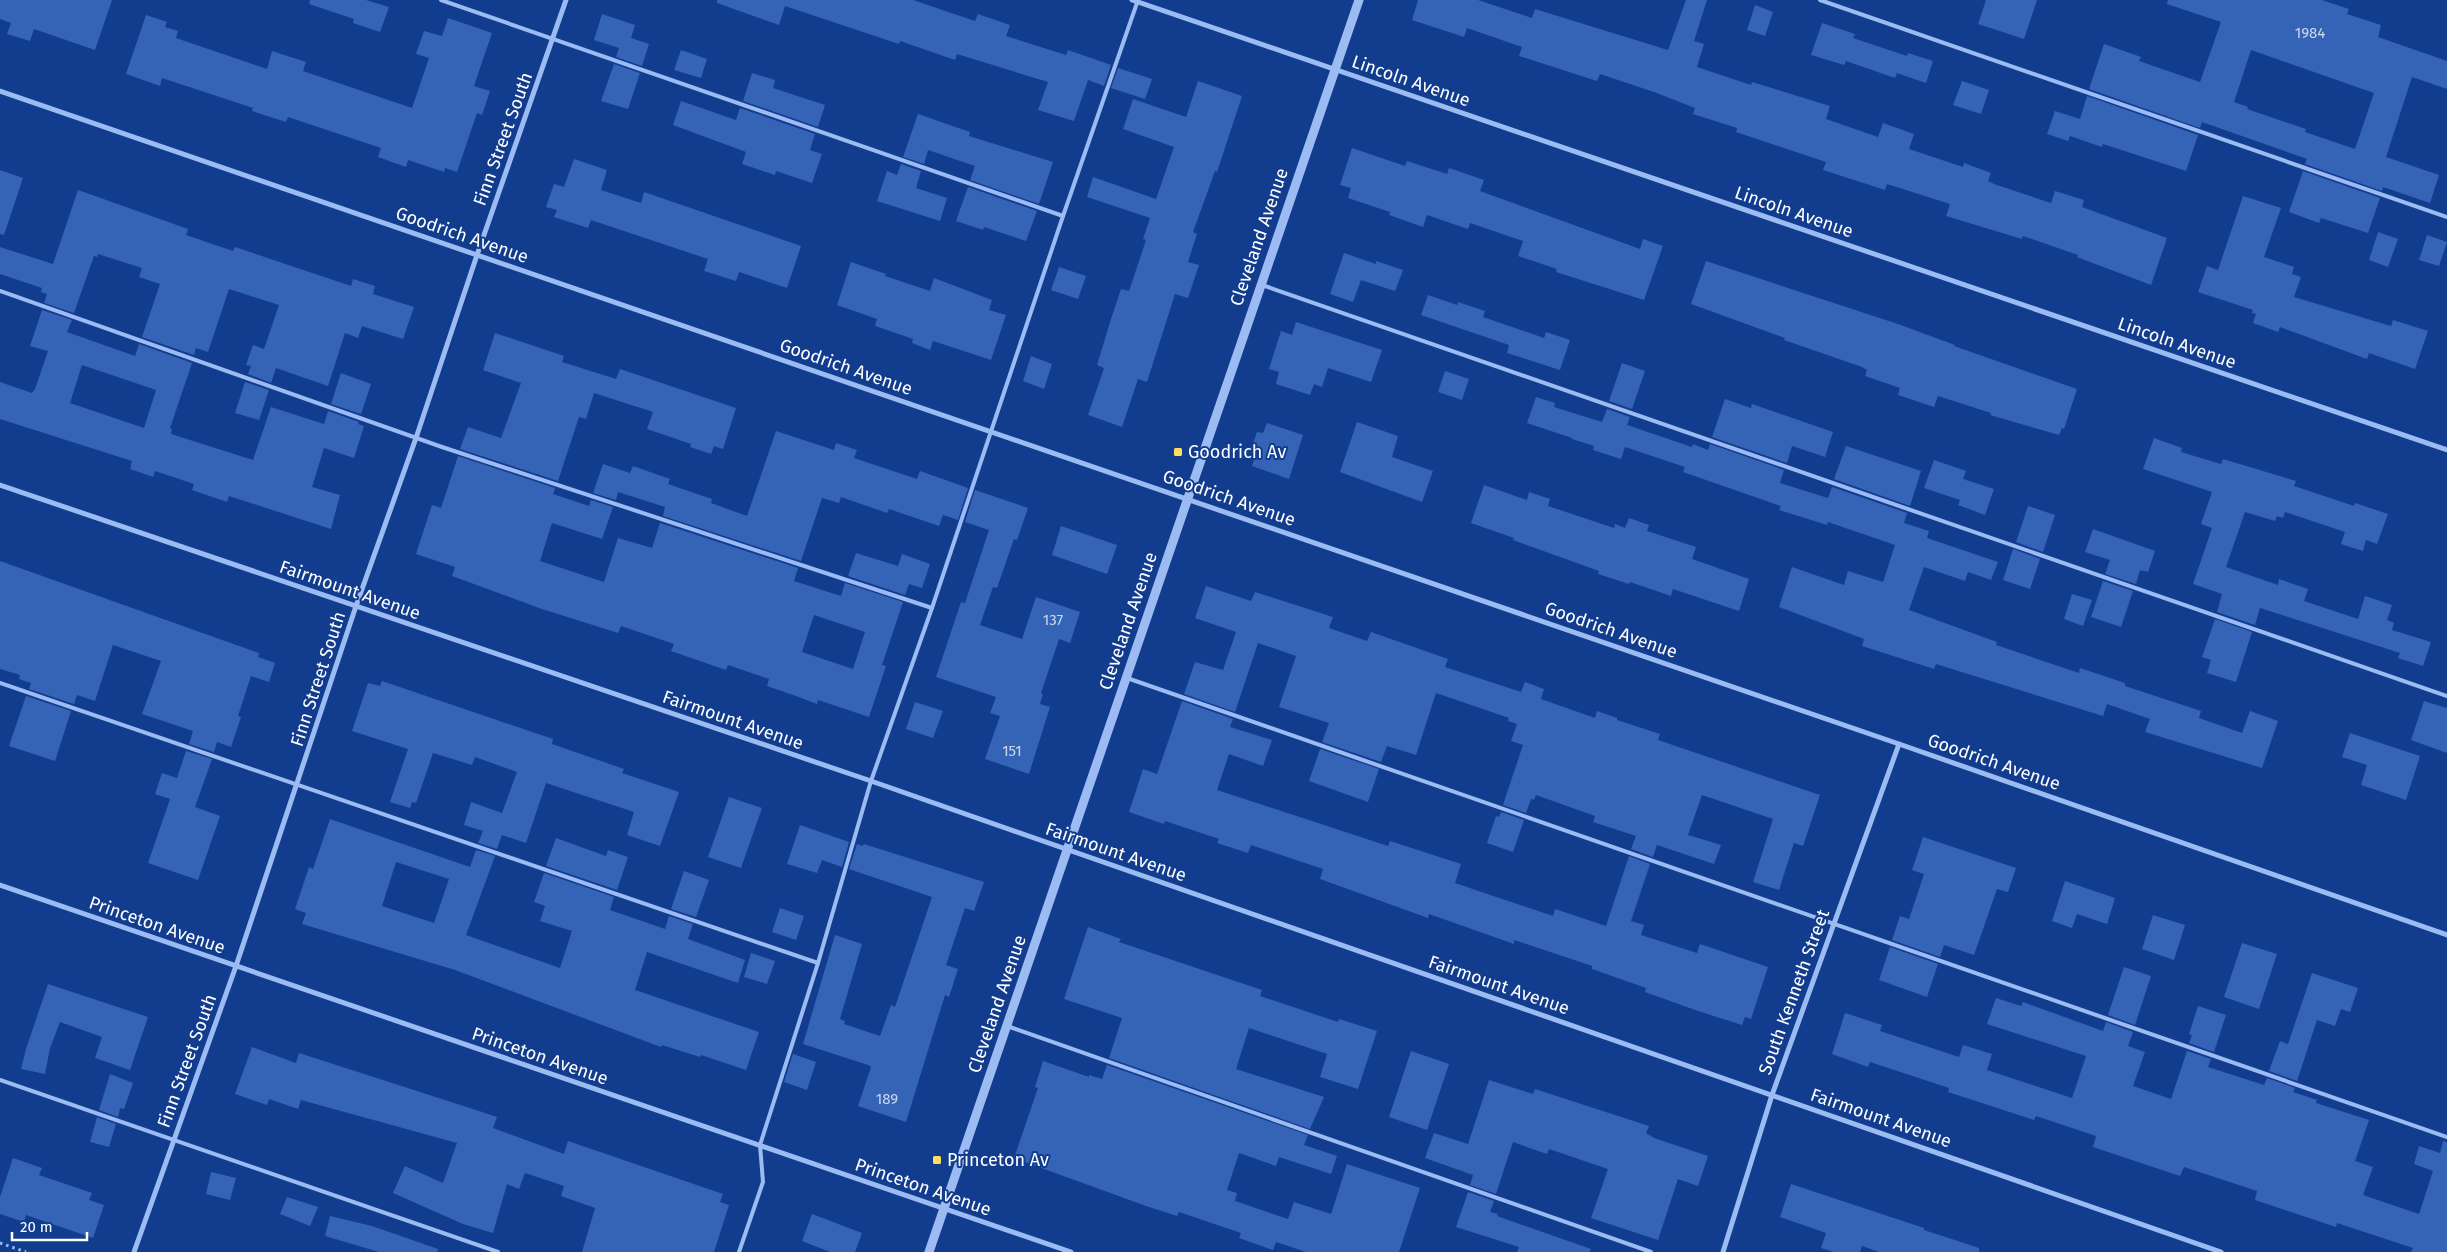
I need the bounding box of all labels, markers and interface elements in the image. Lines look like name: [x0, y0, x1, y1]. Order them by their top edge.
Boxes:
house number: 1984: [2295, 24, 2325, 42]
street label: Lincoln Avenue: [1349, 50, 1473, 112]
street label: Finn Street South: [469, 69, 537, 209]
street label: Cleveland Avenue: [1225, 165, 1293, 309]
street label: Lincoln Avenue: [1732, 181, 1856, 243]
street label: Goodrich Avenue: [393, 202, 531, 268]
street label: Lincoln Avenue: [2115, 312, 2239, 374]
street label: Goodrich Avenue: [777, 334, 915, 400]
place label: Goodrich Av: [1188, 441, 1286, 463]
marker: Goodrich Av: [1172, 446, 1184, 458]
street label: Goodrich Avenue: [1160, 465, 1298, 531]
street label: Cleveland Avenue: [1094, 549, 1162, 693]
street label: Fairmount Avenue: [277, 556, 423, 624]
street label: Goodrich Avenue: [1542, 597, 1680, 663]
street label: Finn Street South: [286, 609, 350, 749]
house number: 137: [1043, 611, 1064, 629]
street label: Fairmount Avenue: [660, 686, 806, 754]
street label: Goodrich Avenue: [1925, 729, 2063, 795]
house number: 151: [1002, 742, 1022, 760]
street label: Fairmount Avenue: [1043, 818, 1189, 886]
street label: Princeton Avenue: [86, 891, 228, 959]
street label: South Kenneth Street: [1754, 906, 1834, 1078]
street label: Cleveland Avenue: [963, 932, 1031, 1076]
street label: Fairmount Avenue: [1426, 951, 1572, 1019]
street label: Finn Street South: [153, 991, 221, 1131]
street label: Princeton Avenue: [469, 1022, 611, 1090]
street label: Fairmount Avenue: [1808, 1084, 1954, 1152]
house number: 189: [876, 1090, 898, 1108]
place label: Princeton Av: [947, 1149, 1049, 1171]
street label: Princeton Avenue: [852, 1153, 994, 1221]
marker: Princeton Av: [931, 1154, 943, 1166]
scale bar: [12, 1210, 88, 1242]
text: 20 m: [20, 1218, 53, 1236]

